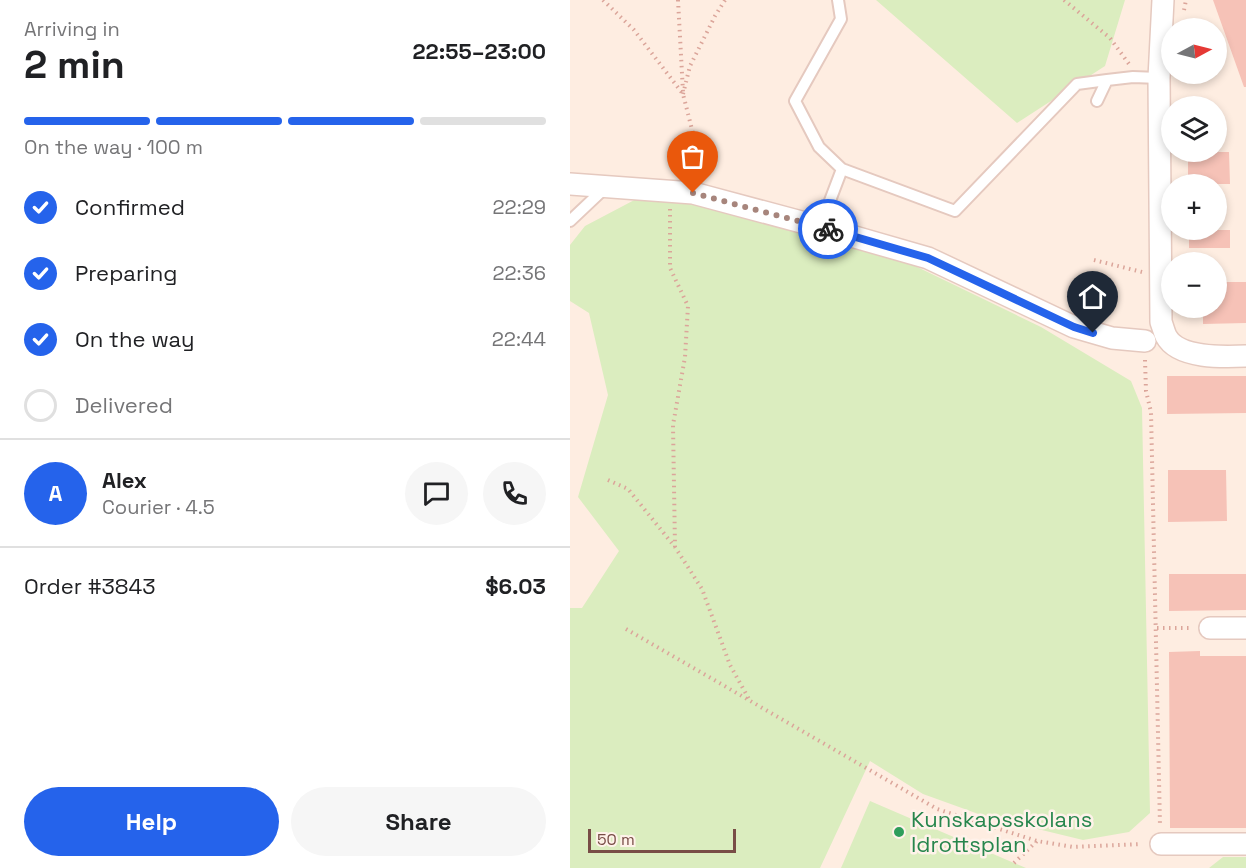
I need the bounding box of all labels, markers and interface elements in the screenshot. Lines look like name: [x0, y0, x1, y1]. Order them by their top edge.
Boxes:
text: Arriving in: [24, 16, 120, 42]
north arrow: [1161, 18, 1227, 84]
map controls: [1161, 18, 1227, 318]
text: 22:55–23:00: [413, 37, 546, 65]
text: 2 min: [24, 40, 125, 89]
button: layers: [1161, 96, 1227, 162]
pin: [667, 131, 718, 193]
text: On the way · 100 m: [24, 134, 203, 160]
icon: bag: [676, 140, 709, 173]
button: +: [1161, 174, 1227, 240]
icon: check: [24, 191, 57, 224]
text: Confirmed: [75, 193, 185, 221]
text: 22:29: [493, 194, 546, 220]
courier: [798, 199, 858, 259]
icon: bike: [812, 213, 845, 246]
button: −: [1161, 252, 1227, 318]
icon: check: [24, 257, 57, 290]
text: Preparing: [75, 259, 177, 287]
text: 22:36: [493, 260, 546, 286]
pin: [1067, 271, 1118, 333]
icon: home: [1076, 280, 1109, 313]
icon: check: [24, 323, 57, 356]
text: On the way: [75, 325, 194, 353]
text: 22:44: [492, 326, 546, 352]
text: Delivered: [75, 391, 173, 419]
button: chat: [405, 462, 468, 525]
button: phone: [483, 462, 546, 525]
text: Alex: [102, 466, 147, 494]
text: A: [49, 479, 62, 507]
text: Courier · 4.5: [102, 494, 215, 520]
text: Order #3843: [24, 572, 156, 600]
text: $6.03: [485, 572, 546, 600]
button: Help: [24, 787, 279, 856]
button: Share: [291, 787, 546, 856]
place label: Kunskapsskolans Idrottsplan: [911, 805, 1092, 858]
marker: Kunskapsskolans Idrottsplan: [892, 825, 906, 839]
scale bar: [588, 826, 736, 854]
text: 50 m: [597, 829, 635, 850]

